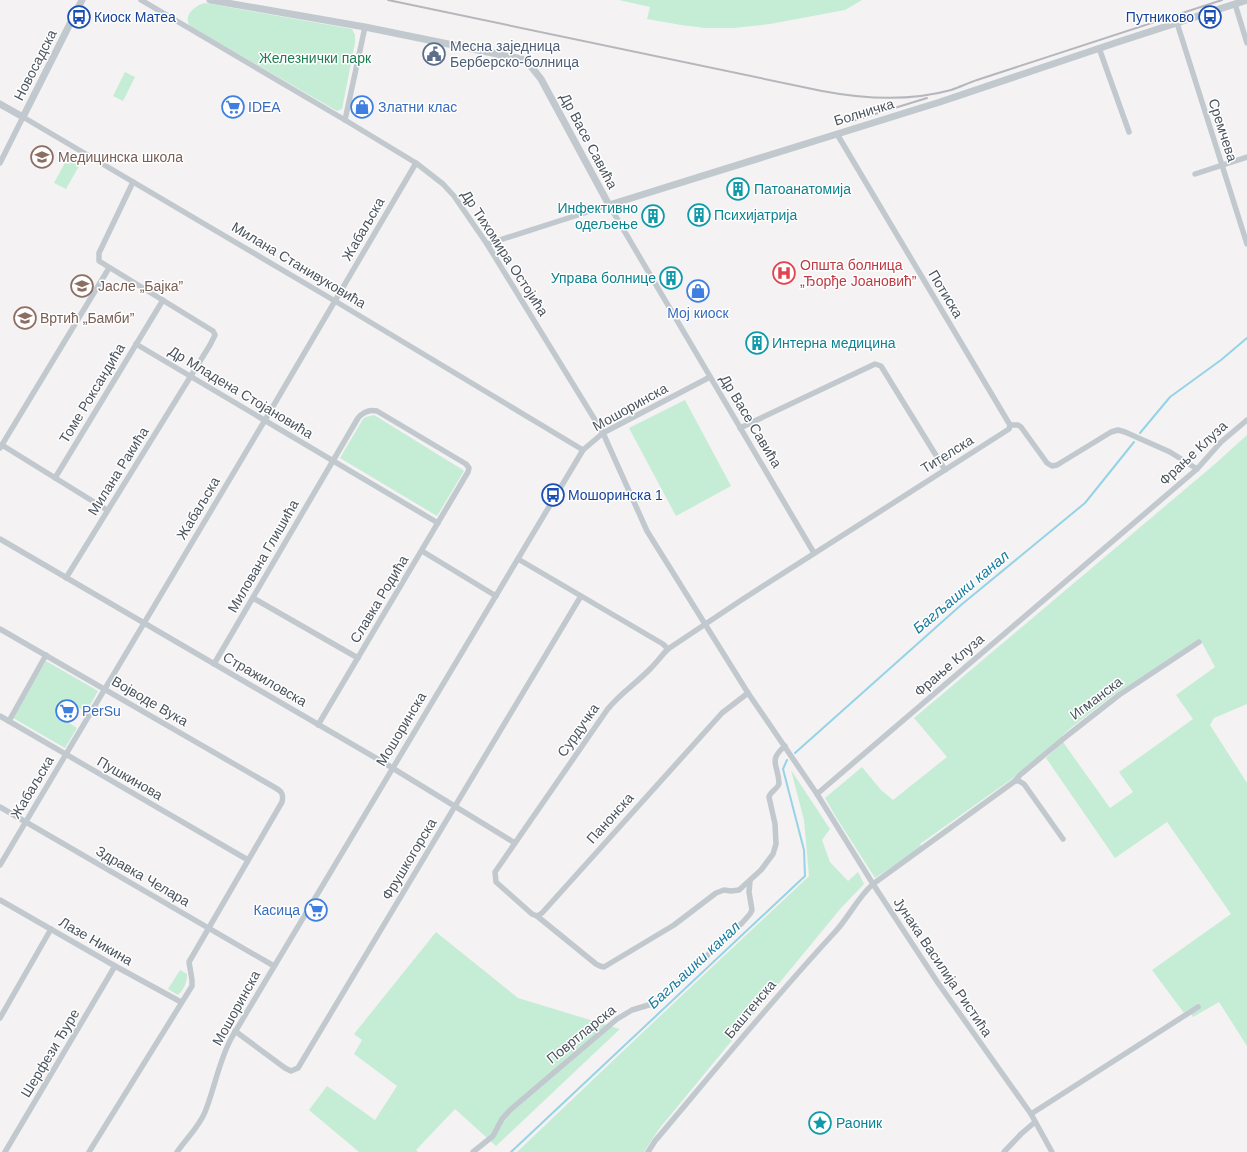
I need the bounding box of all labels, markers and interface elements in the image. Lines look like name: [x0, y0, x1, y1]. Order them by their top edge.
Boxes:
bus stop icon: Киоск Матеа: [66, 4, 92, 30]
bus stop icon: Путниково: [1197, 4, 1223, 30]
place label: Киоск Матеа: [94, 9, 176, 25]
place label: Путниково: [1126, 9, 1194, 25]
street label: Новосадска: [10, 27, 60, 103]
place label: Месна заједница Берберско-болница: [450, 38, 579, 70]
public building icon: Месна заједница Берберско-болница: [421, 41, 447, 67]
park label: Железнички парк: [259, 50, 372, 66]
street label: Др Васе Савића: [557, 91, 621, 192]
supermarket icon: IDEA: [220, 94, 246, 120]
shop icon: Златни клас: [349, 94, 375, 120]
street label: Болничка: [832, 95, 896, 129]
street label: Сремчева: [1205, 96, 1241, 164]
place label: IDEA: [248, 99, 281, 115]
place label: Златни клас: [378, 99, 457, 115]
school or university icon: Медицинска школа: [29, 144, 55, 170]
place label: Медицинска школа: [58, 149, 183, 165]
building icon: Патоанатомија: [725, 176, 751, 202]
place label: Патоанатомија: [754, 181, 851, 197]
street label: Др Тихомира Остојића: [458, 187, 552, 319]
street label: Жабаљска: [339, 194, 388, 263]
place label: Инфективно одељење: [557, 200, 638, 232]
building icon: Психијатрија: [686, 202, 712, 228]
building icon: Инфективно одељење: [640, 203, 666, 229]
place label: Психијатрија: [714, 207, 797, 223]
street label: Милана Станивуковића: [229, 219, 369, 312]
place label: Општа болница „Ђорђе Јоановић”: [800, 257, 917, 289]
hospital icon: Општа болница „Ђорђе Јоановић”: [771, 260, 797, 286]
building icon: Управа болнице: [658, 265, 684, 291]
street label: Потиска: [925, 267, 967, 321]
place label: Управа болнице: [551, 270, 656, 286]
school or university icon: Јасле „Бајка”: [69, 273, 95, 299]
place label: Јасле „Бајка”: [98, 278, 184, 294]
shop icon: Мој киоск: [685, 278, 711, 304]
school or university icon: Вртић „Бамби”: [12, 305, 38, 331]
place label: Мој киоск: [667, 305, 730, 321]
place label: Вртић „Бамби”: [40, 310, 135, 326]
building icon: Интерна медицина: [744, 330, 770, 356]
place label: Интерна медицина: [772, 335, 896, 351]
street label: Томе Роксандића: [56, 340, 128, 446]
street label: Др Младена Стојановића: [166, 343, 316, 442]
street label: Др Васе Савића: [717, 372, 785, 471]
street label: Мошоринска: [590, 380, 670, 434]
street label: Фрање Клуза: [1156, 417, 1230, 488]
street label: Милана Ракића: [84, 424, 152, 518]
street label: Тителска: [918, 432, 976, 476]
street label: Жабаљска: [173, 474, 223, 542]
bus stop icon: Мошоринска 1: [540, 482, 566, 508]
place label: Мошоринска 1: [568, 487, 663, 503]
street label: Милована Глишића: [224, 497, 302, 615]
water label: Багљашки канал: [909, 546, 1012, 637]
street label: Славка Родића: [347, 552, 412, 646]
street label: Фрање Клуза: [911, 630, 987, 700]
street label: Стражиловска: [220, 649, 310, 710]
street label: Војводе Вука: [109, 673, 191, 729]
street label: Игманска: [1067, 673, 1126, 723]
street label: Мошоринска: [373, 689, 429, 769]
supermarket icon: PerSu: [54, 698, 80, 724]
street label: Сурдучка: [554, 700, 602, 760]
place label: PerSu: [82, 703, 121, 719]
street label: Жабаљска: [7, 753, 57, 821]
street label: Пушкинова: [94, 753, 166, 803]
street label: Панонска: [583, 789, 637, 847]
street label: Фрушкогорска: [378, 815, 440, 903]
street label: Здравка Челара: [93, 843, 193, 910]
street label: Јунака Василија Ристића: [890, 894, 996, 1040]
supermarket icon: Касица: [303, 897, 329, 923]
place label: Касица: [253, 902, 300, 918]
street label: Лазе Никина: [56, 914, 136, 969]
water label: Багљашки канал: [644, 917, 744, 1012]
street label: Мошоринска: [209, 968, 263, 1048]
street label: Баштенска: [721, 976, 779, 1041]
street label: Повртларска: [543, 1001, 619, 1067]
street label: Шерфези Ђуре: [17, 1006, 83, 1100]
place icon: Раоник: [807, 1110, 833, 1136]
place label: Раоник: [836, 1115, 883, 1131]

